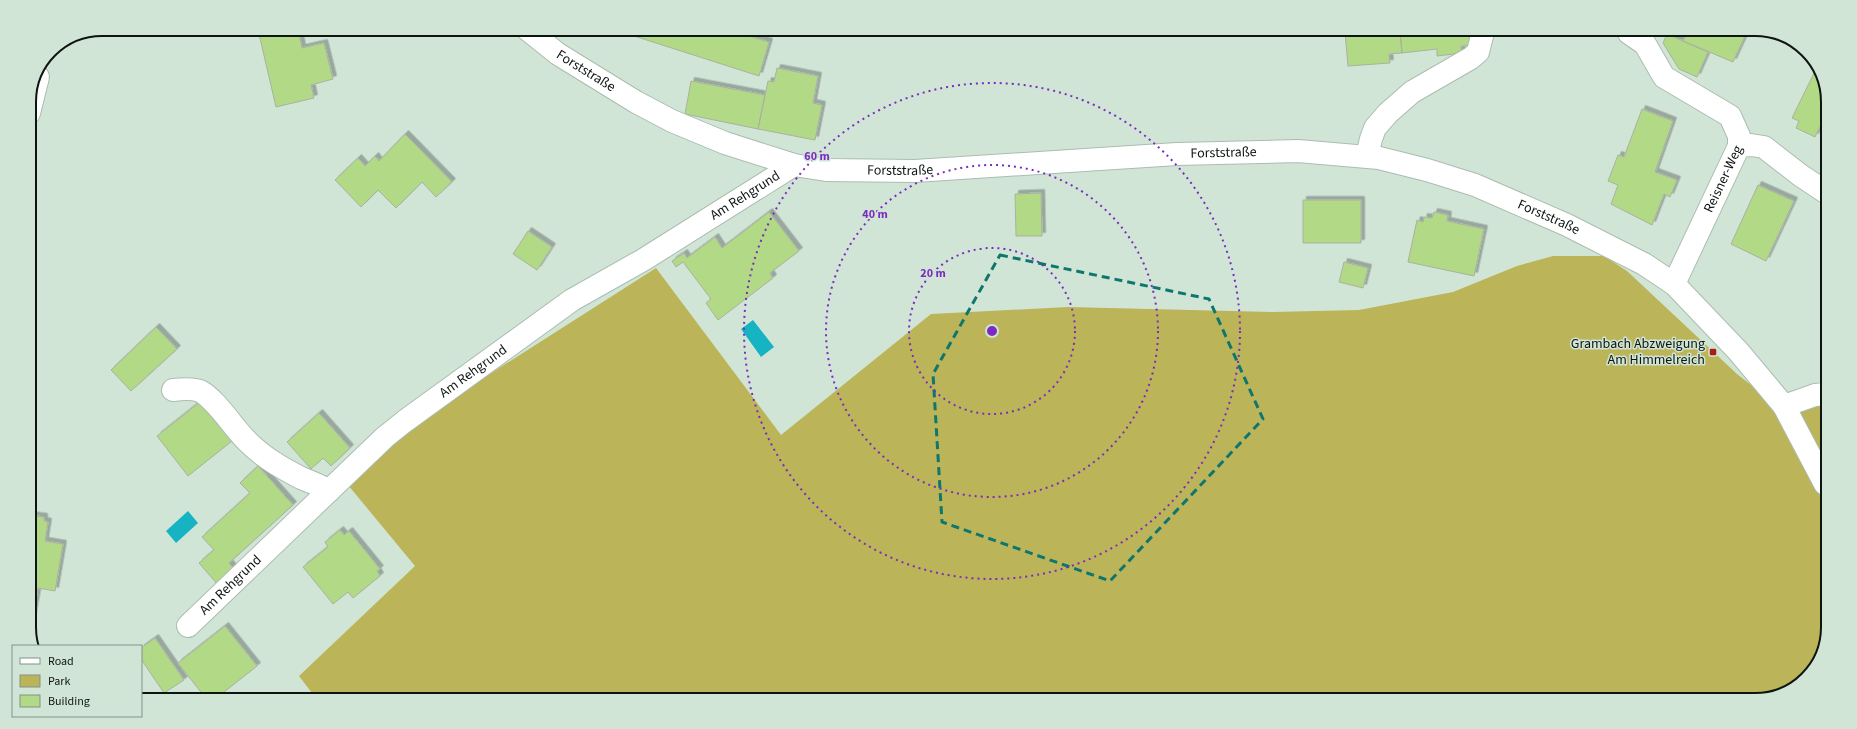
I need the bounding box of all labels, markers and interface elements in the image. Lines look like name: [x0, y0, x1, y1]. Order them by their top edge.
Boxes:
street label: Forststraße: [552, 45, 619, 97]
street label: Forststraße: [1190, 142, 1257, 164]
street label: Reisner-Weg: [1699, 142, 1748, 216]
text: 60 m: [804, 148, 830, 165]
street label: Forststraße: [867, 160, 934, 181]
street label: Am Rehgrund: [706, 166, 784, 225]
street label: Forststraße: [1514, 195, 1583, 240]
text: 40 m: [862, 206, 888, 223]
text: 20 m: [920, 265, 946, 282]
centre of rings: [985, 324, 999, 338]
place label: Grambach Abzweigung Am Himmelreich: [1571, 334, 1705, 370]
street label: Am Rehgrund: [435, 340, 511, 403]
marker: Grambach Abzweigung Am Himmelreich: [1708, 347, 1718, 357]
street label: Am Rehgrund: [195, 550, 266, 620]
legend: [12, 645, 142, 717]
text: Road: [48, 653, 74, 670]
text: Park: [48, 673, 70, 690]
text: Building: [48, 693, 90, 710]

